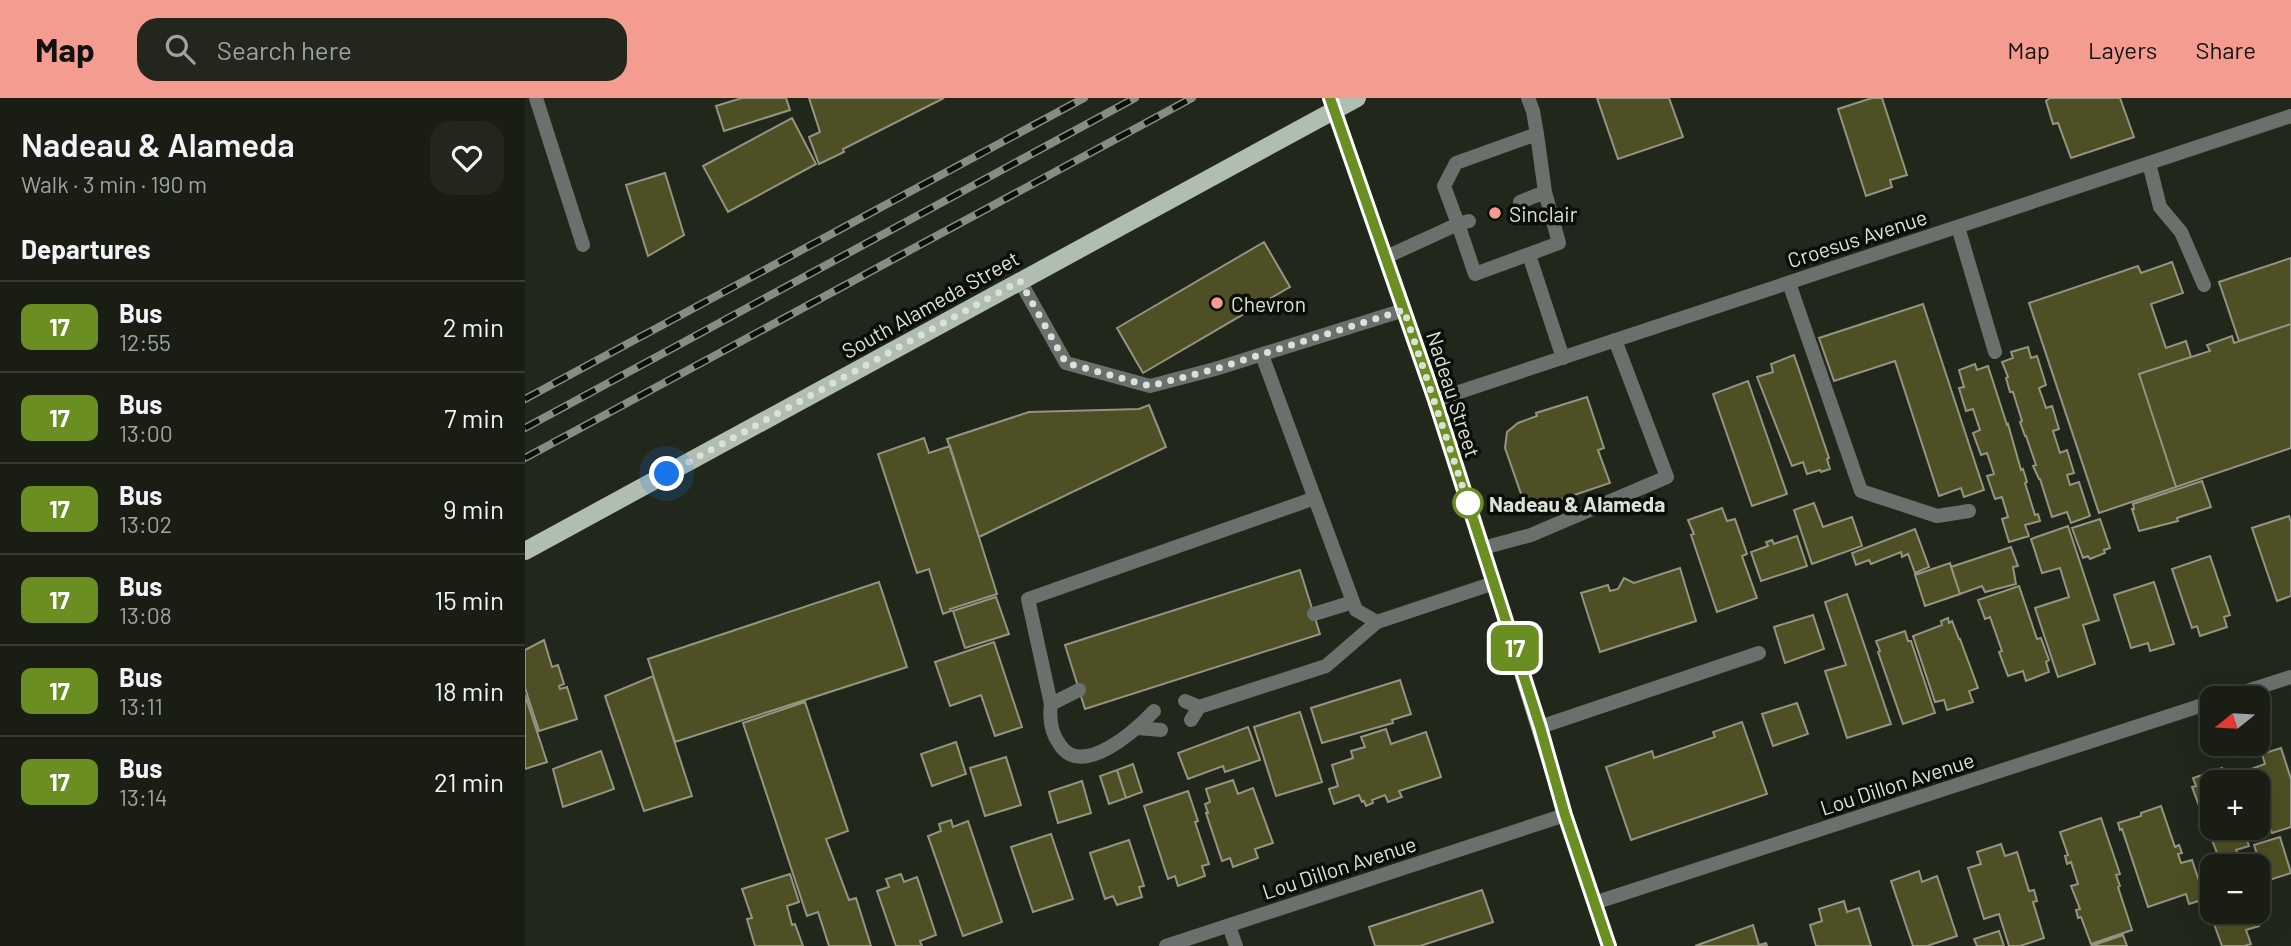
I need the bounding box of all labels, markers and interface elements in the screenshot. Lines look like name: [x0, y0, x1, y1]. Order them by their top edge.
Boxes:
search box: [137, 18, 627, 81]
text: Map: [35, 29, 95, 69]
icon: search: [161, 30, 199, 68]
text: Search here: [217, 34, 352, 65]
text: Map: [2007, 35, 2050, 64]
text: Layers: [2088, 35, 2157, 64]
text: Share: [2195, 35, 2256, 64]
button: heart: [430, 121, 504, 195]
text: Nadeau & Alameda: [21, 124, 295, 164]
text: Walk · 3 min · 190 m: [21, 170, 207, 198]
place label: Sinclair: [1509, 201, 1578, 226]
street label: Croesus Avenue: [1784, 204, 1930, 272]
marker: Sinclair: [1487, 205, 1503, 221]
text: Departures: [21, 233, 151, 264]
street label: South Alameda Street: [837, 245, 1023, 363]
place label: Chevron: [1231, 291, 1306, 316]
marker: Chevron: [1209, 295, 1225, 311]
text: Bus: [119, 297, 162, 328]
text: 2 min: [443, 311, 504, 342]
text: 17: [49, 312, 70, 341]
text: 12:55: [119, 328, 171, 356]
street label: Nadeau Street: [1422, 328, 1486, 460]
text: Bus: [119, 388, 162, 419]
text: 7 min: [444, 402, 504, 433]
text: 17: [49, 403, 70, 432]
text: 13:00: [119, 419, 173, 447]
your location: [649, 456, 684, 491]
text: Bus: [119, 479, 162, 510]
marker: Nadeau & Alameda: [1453, 488, 1483, 518]
place label: Nadeau & Alameda: [1489, 491, 1665, 516]
text: 9 min: [443, 493, 504, 524]
text: 17: [49, 494, 70, 523]
text: 13:02: [119, 510, 172, 538]
text: Bus: [119, 570, 162, 601]
text: 15 min: [434, 584, 504, 615]
text: 17: [49, 585, 70, 614]
text: 13:08: [119, 601, 172, 629]
line badge: 17: [1483, 625, 1546, 671]
text: 17: [1505, 633, 1525, 662]
text: Bus: [119, 661, 162, 692]
text: 18 min: [434, 675, 504, 706]
text: 17: [49, 676, 70, 705]
north arrow: [2200, 686, 2270, 756]
map controls: [2200, 686, 2270, 924]
text: 13:11: [119, 692, 163, 720]
street label: Lou Dillon Avenue: [1817, 746, 1977, 820]
text: Bus: [119, 752, 162, 783]
text: 21 min: [434, 766, 504, 797]
text: 17: [49, 767, 70, 796]
button: +: [2200, 770, 2270, 840]
text: 13:14: [119, 783, 167, 811]
street label: Lou Dillon Avenue: [1259, 830, 1419, 904]
button: −: [2200, 854, 2270, 924]

